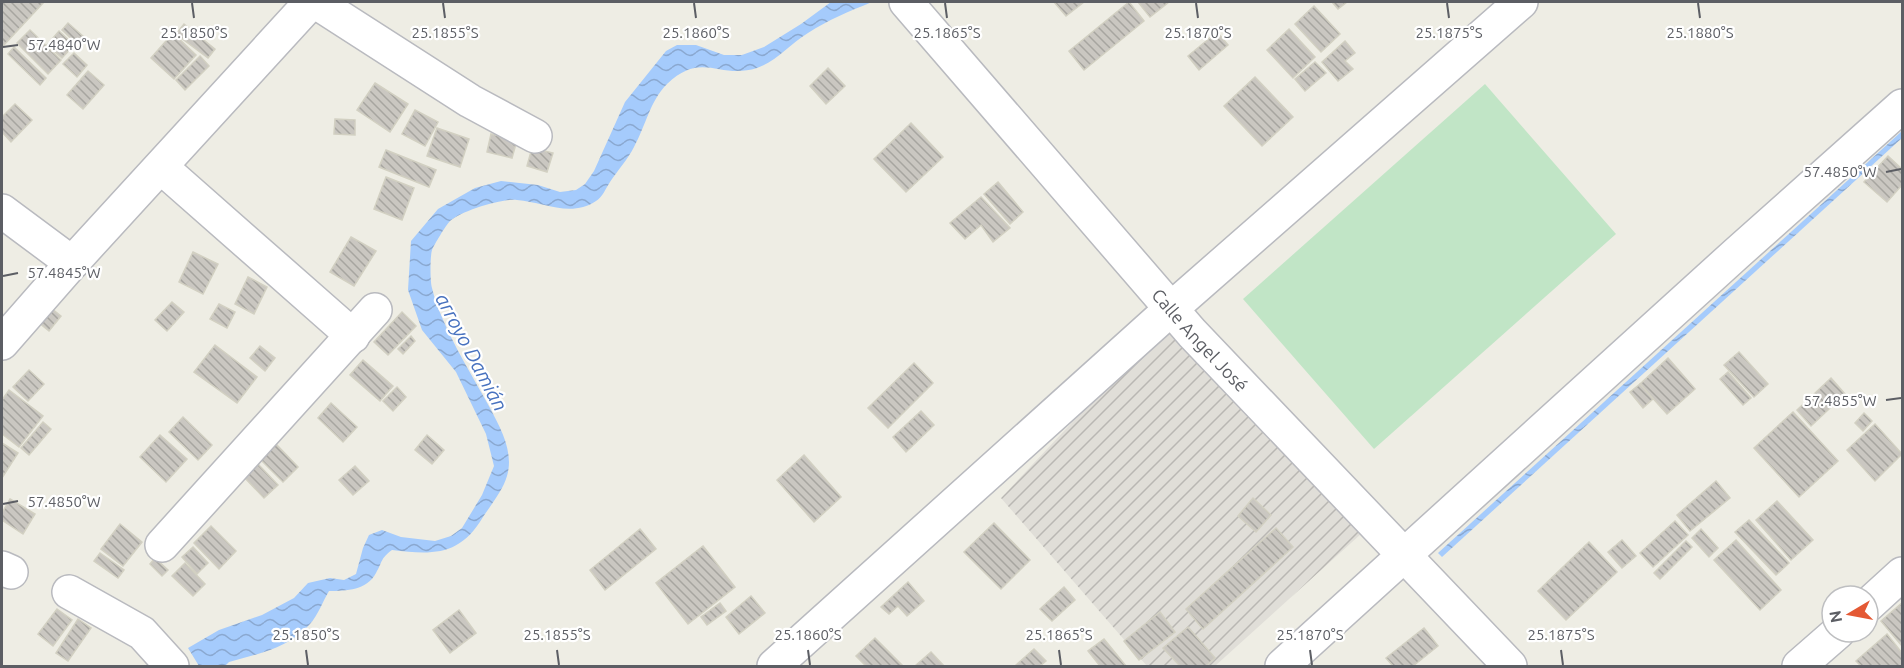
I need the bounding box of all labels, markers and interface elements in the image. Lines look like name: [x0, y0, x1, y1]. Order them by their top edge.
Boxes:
text: 25.1850°S: [160, 24, 228, 41]
text: 25.1855°S: [411, 24, 479, 41]
text: 25.1860°S: [662, 24, 730, 41]
text: 25.1865°S: [913, 24, 981, 41]
text: 25.1870°S: [1164, 24, 1232, 41]
text: 25.1875°S: [1415, 24, 1483, 41]
text: 25.1880°S: [1666, 24, 1734, 41]
text: 57.4840°W: [27, 36, 101, 53]
text: 57.4850°W: [1803, 163, 1877, 180]
text: 57.4845°W: [27, 264, 101, 281]
street label: Calle Angel José: [1148, 284, 1252, 395]
water label: arroyo Damián: [431, 289, 513, 415]
text: 57.4855°W: [1803, 392, 1877, 409]
text: 57.4850°W: [27, 493, 101, 510]
north arrow: [1820, 584, 1880, 644]
text: N: [1825, 609, 1845, 624]
text: 25.1850°S: [272, 626, 340, 643]
text: 25.1855°S: [523, 626, 591, 643]
text: 25.1860°S: [774, 626, 842, 643]
text: 25.1865°S: [1025, 626, 1093, 643]
text: 25.1870°S: [1276, 626, 1344, 643]
text: 25.1875°S: [1527, 626, 1595, 643]

